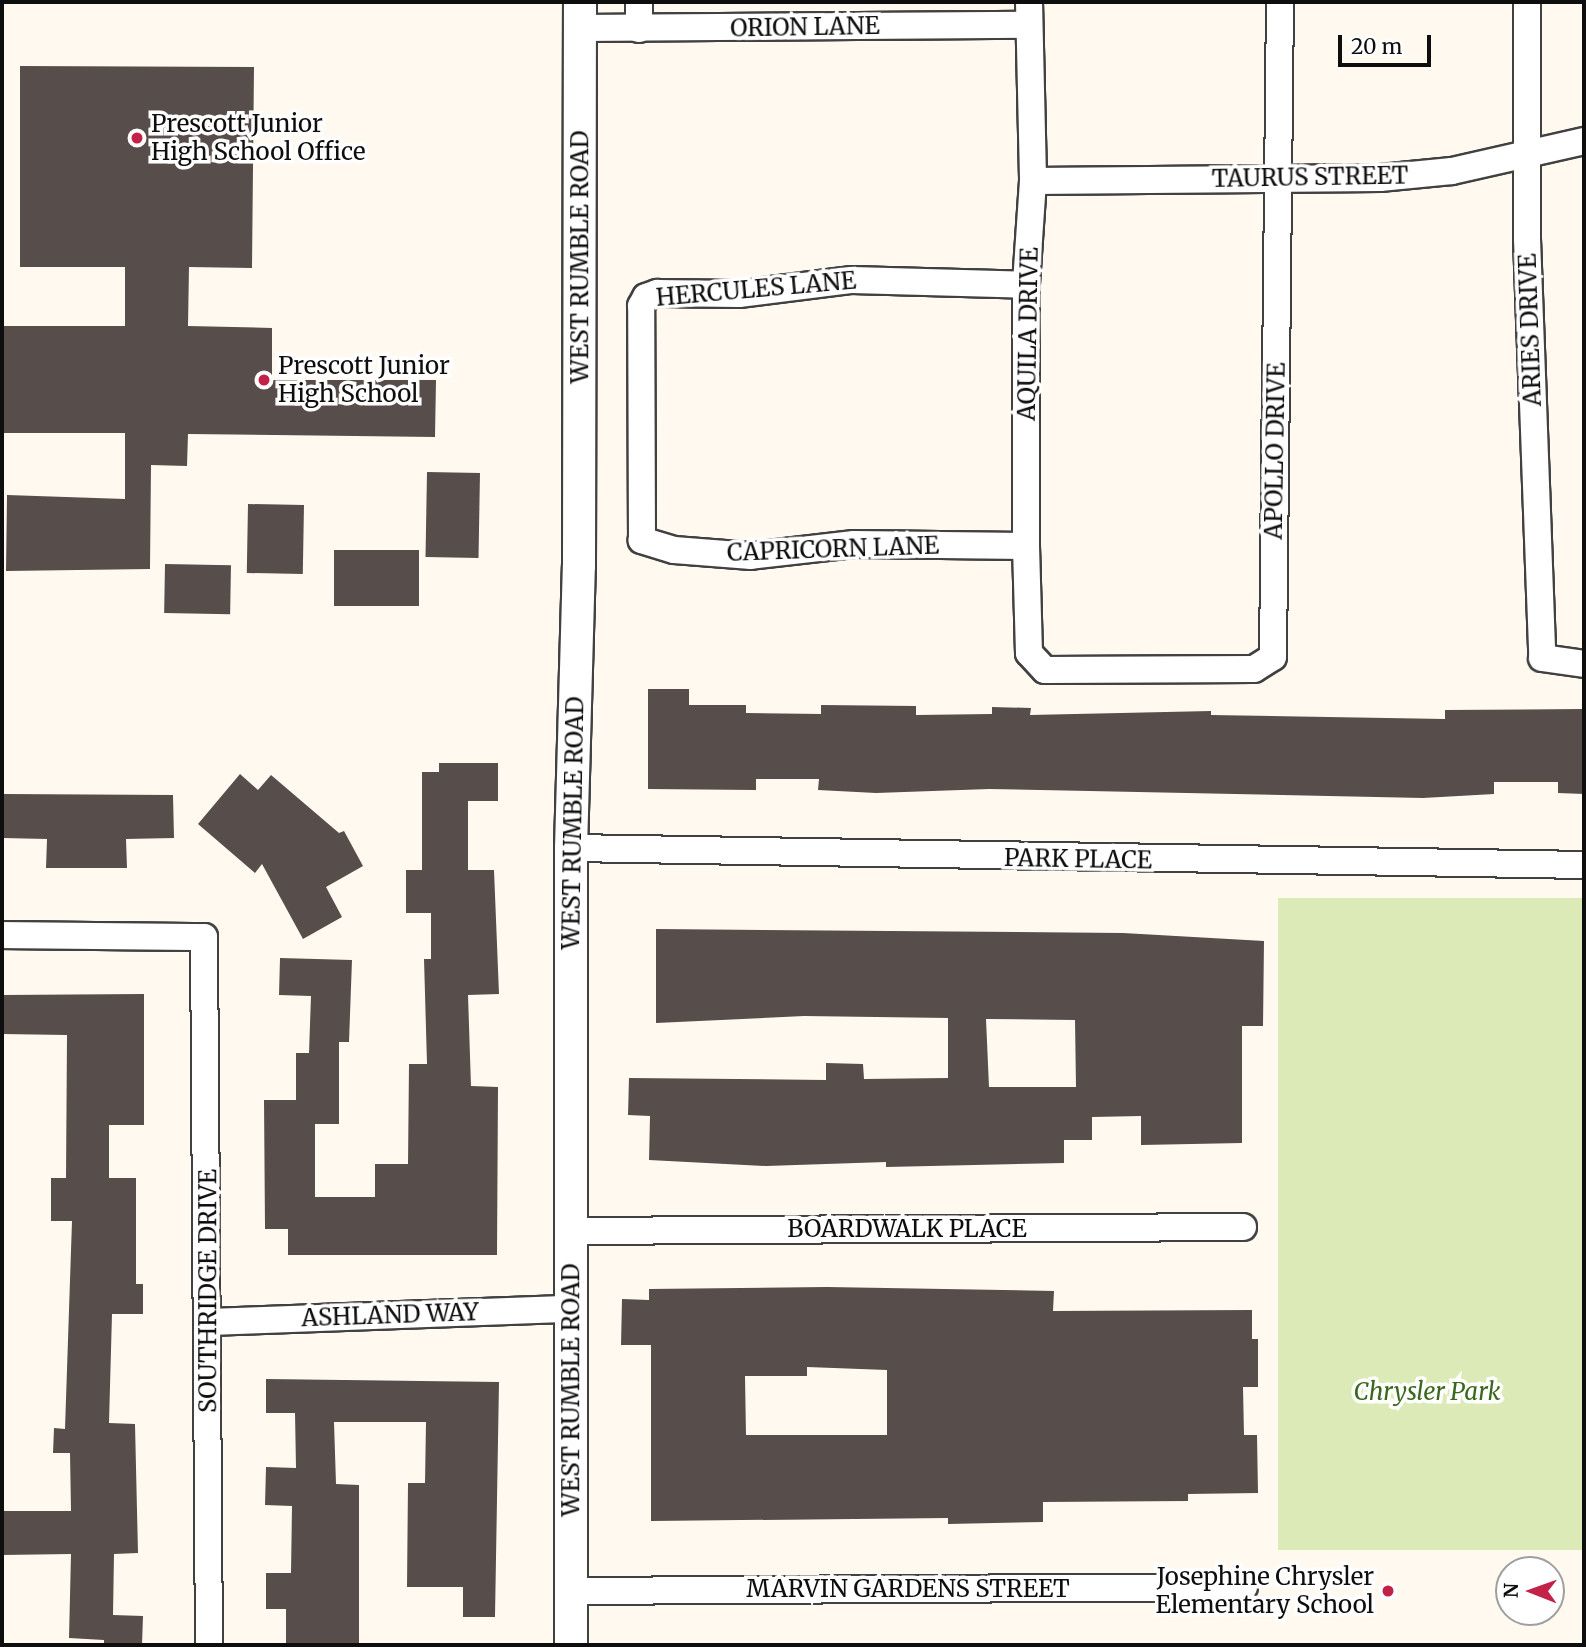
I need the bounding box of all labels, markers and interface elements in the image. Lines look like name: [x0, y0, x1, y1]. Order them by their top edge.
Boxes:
street label: ORION LANE: [730, 11, 880, 43]
scale bar: [1341, 21, 1434, 65]
text: 20 m: [1351, 33, 1402, 60]
place label: Prescott Junior High School Office: [151, 110, 365, 166]
marker: Prescott Junior High School Office: [129, 130, 145, 146]
street label: WEST RUMBLE ROAD: [566, 131, 594, 383]
street label: TAURUS STREET: [1211, 161, 1409, 193]
street label: AQUILA DRIVE: [1012, 247, 1044, 421]
street label: ARIES DRIVE: [1513, 253, 1547, 407]
street label: HERCULES LANE: [655, 266, 857, 312]
place label: Prescott Junior High School: [278, 352, 450, 408]
street label: APOLLO DRIVE: [1259, 362, 1291, 540]
marker: Prescott Junior High School: [256, 372, 272, 388]
street label: CAPRICORN LANE: [726, 531, 940, 567]
street label: WEST RUMBLE ROAD: [556, 696, 590, 950]
street label: PARK PLACE: [1004, 843, 1152, 875]
street label: SOUTHRIDGE DRIVE: [194, 1169, 222, 1413]
street label: BOARDWALK PLACE: [787, 1215, 1027, 1243]
street label: WEST RUMBLE ROAD: [557, 1264, 585, 1516]
street label: ASHLAND WAY: [301, 1298, 479, 1332]
park label: Chrysler Park: [1353, 1378, 1501, 1406]
north arrow: [1495, 1556, 1565, 1626]
place label: Josephine Chrysler Elementary School: [1155, 1563, 1374, 1619]
street label: MARVIN GARDENS STREET: [746, 1575, 1070, 1603]
marker: Josephine Chrysler Elementary School: [1380, 1583, 1396, 1599]
text: N: [1499, 1583, 1523, 1598]

